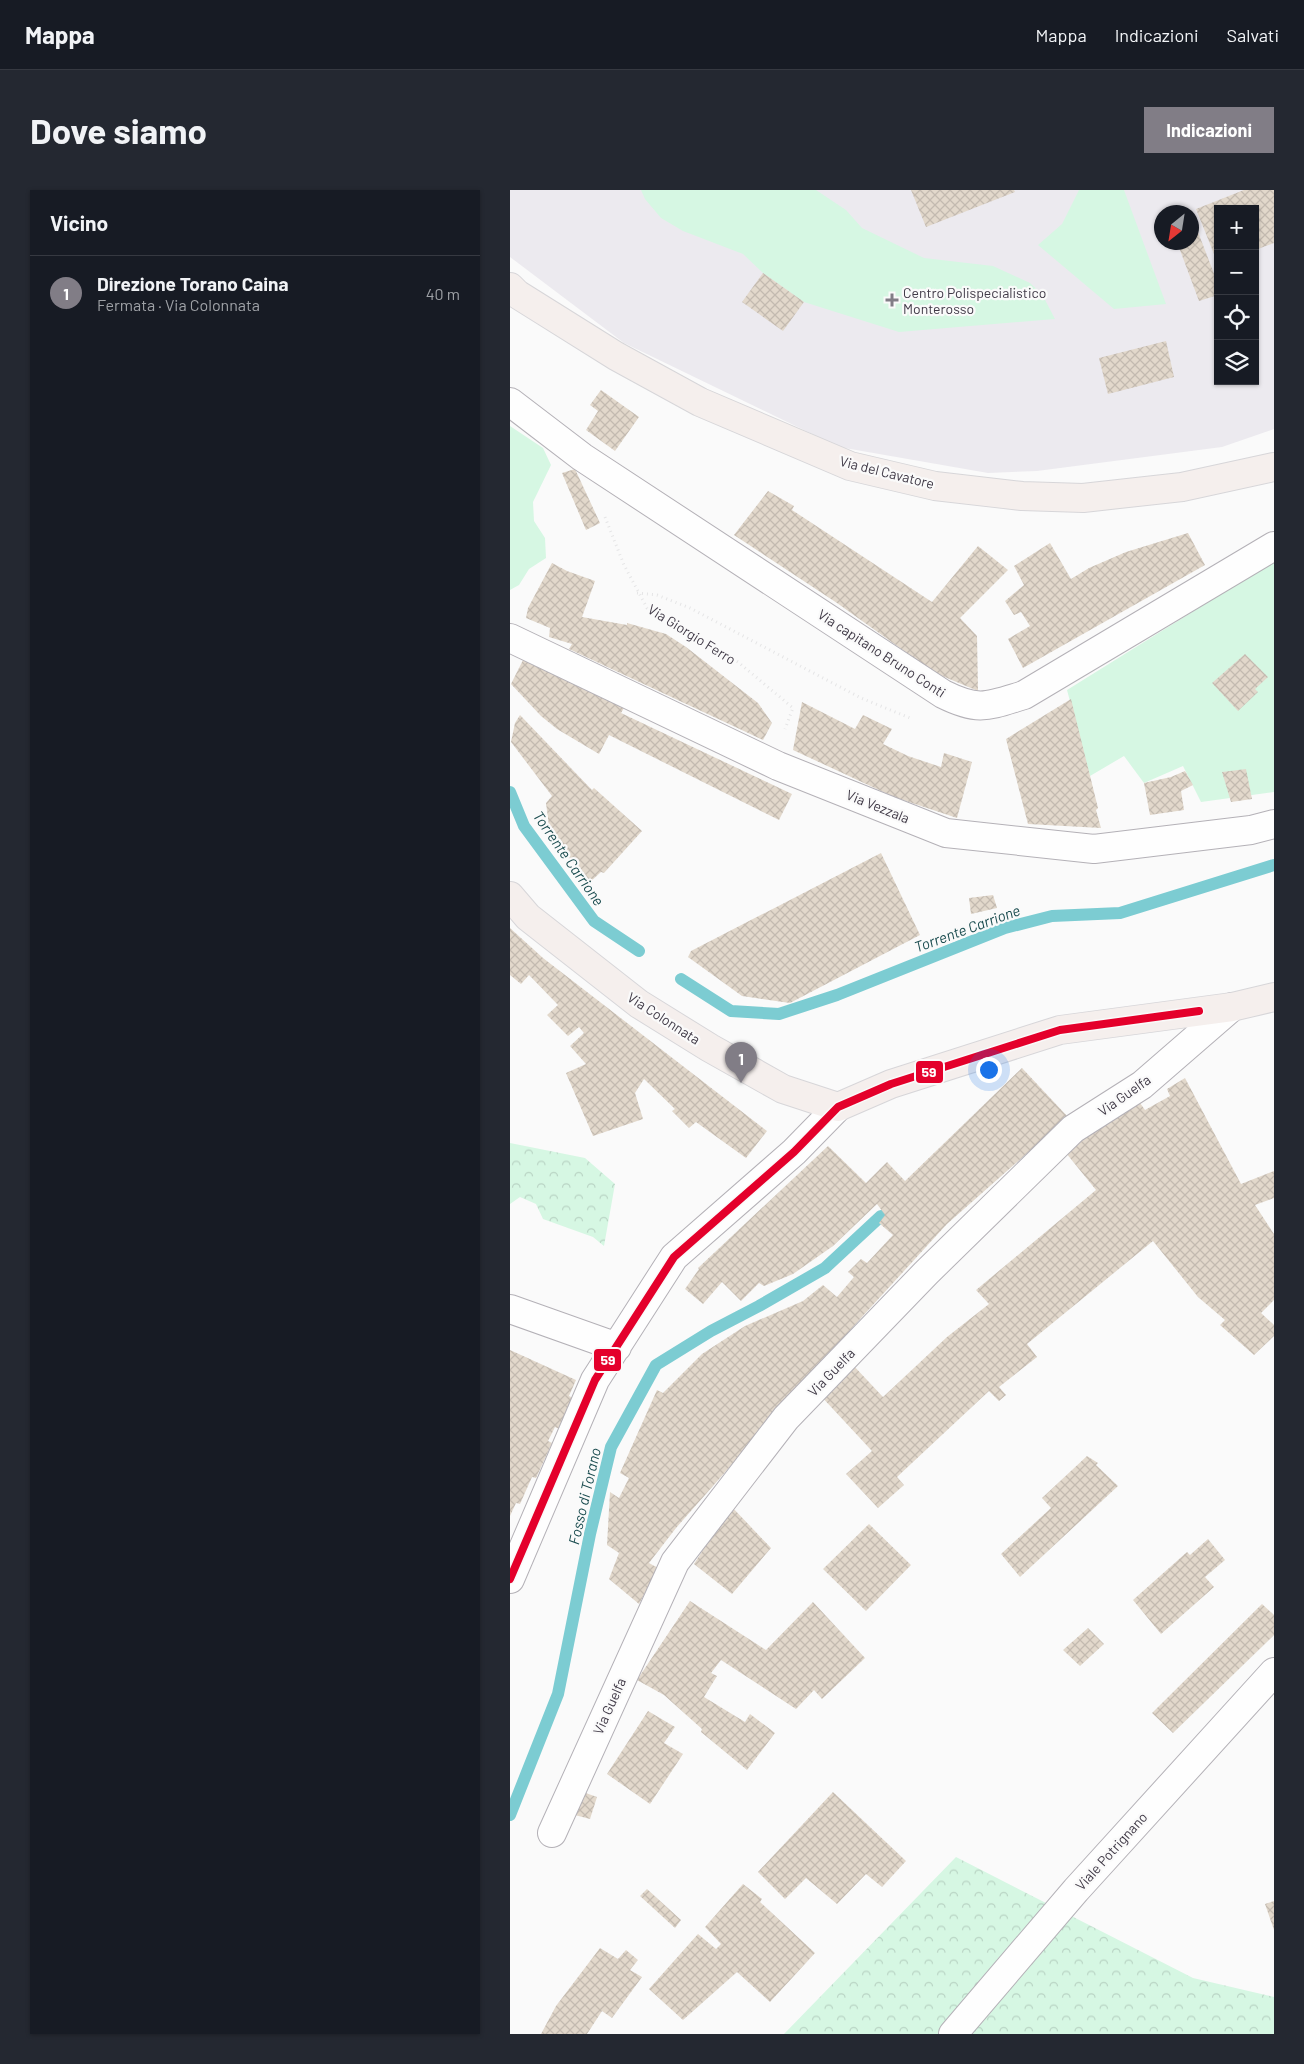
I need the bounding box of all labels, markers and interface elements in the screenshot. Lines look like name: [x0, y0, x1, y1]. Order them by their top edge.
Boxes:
text: Mappa: [25, 20, 95, 49]
text: Mappa: [1036, 24, 1087, 46]
text: Indicazioni: [1115, 24, 1199, 46]
text: Salvati: [1227, 24, 1279, 46]
button: Indicazioni: [1144, 107, 1274, 153]
text: Dove siamo: [30, 109, 207, 151]
north arrow: [1154, 205, 1199, 250]
map controls: [1214, 205, 1259, 385]
button: +: [1214, 205, 1259, 250]
text: Vicino: [50, 210, 108, 235]
button: −: [1214, 250, 1259, 295]
text: Direzione Torano Caina: [97, 272, 288, 295]
text: 1: [63, 284, 69, 303]
text: 40 m: [426, 284, 460, 303]
place label: Centro Polispecialistico Monterosso: [903, 284, 1046, 317]
marker: Centro Polispecialistico Monterosso: [885, 293, 899, 307]
text: Fermata · Via Colonnata: [97, 295, 260, 314]
button: locate: [1214, 295, 1259, 340]
button: layers: [1214, 340, 1259, 385]
street label: Via del Cavatore: [838, 452, 936, 492]
street label: Via Giorgio Ferro: [645, 600, 739, 668]
street label: Via capitano Bruno Conti: [815, 605, 949, 701]
street label: Via Vezzala: [844, 786, 912, 826]
water label: Torrente Carrione: [530, 807, 608, 909]
water label: Torrente Carrione: [912, 900, 1023, 956]
street label: Via Colonnata: [624, 988, 704, 1048]
pin: 1: [725, 1042, 757, 1083]
your location: [976, 1057, 1002, 1083]
line badge: 59: [915, 1060, 944, 1084]
text: 59: [922, 1063, 936, 1080]
street label: Via Guelfa: [1094, 1071, 1154, 1119]
street label: Via Guelfa: [804, 1344, 858, 1400]
line badge: 59: [593, 1348, 622, 1372]
text: 59: [601, 1351, 615, 1368]
water label: Fosso di Torano: [564, 1446, 604, 1546]
street label: Via Guelfa: [589, 1675, 629, 1737]
street label: Viale Potrignano: [1072, 1808, 1150, 1894]

